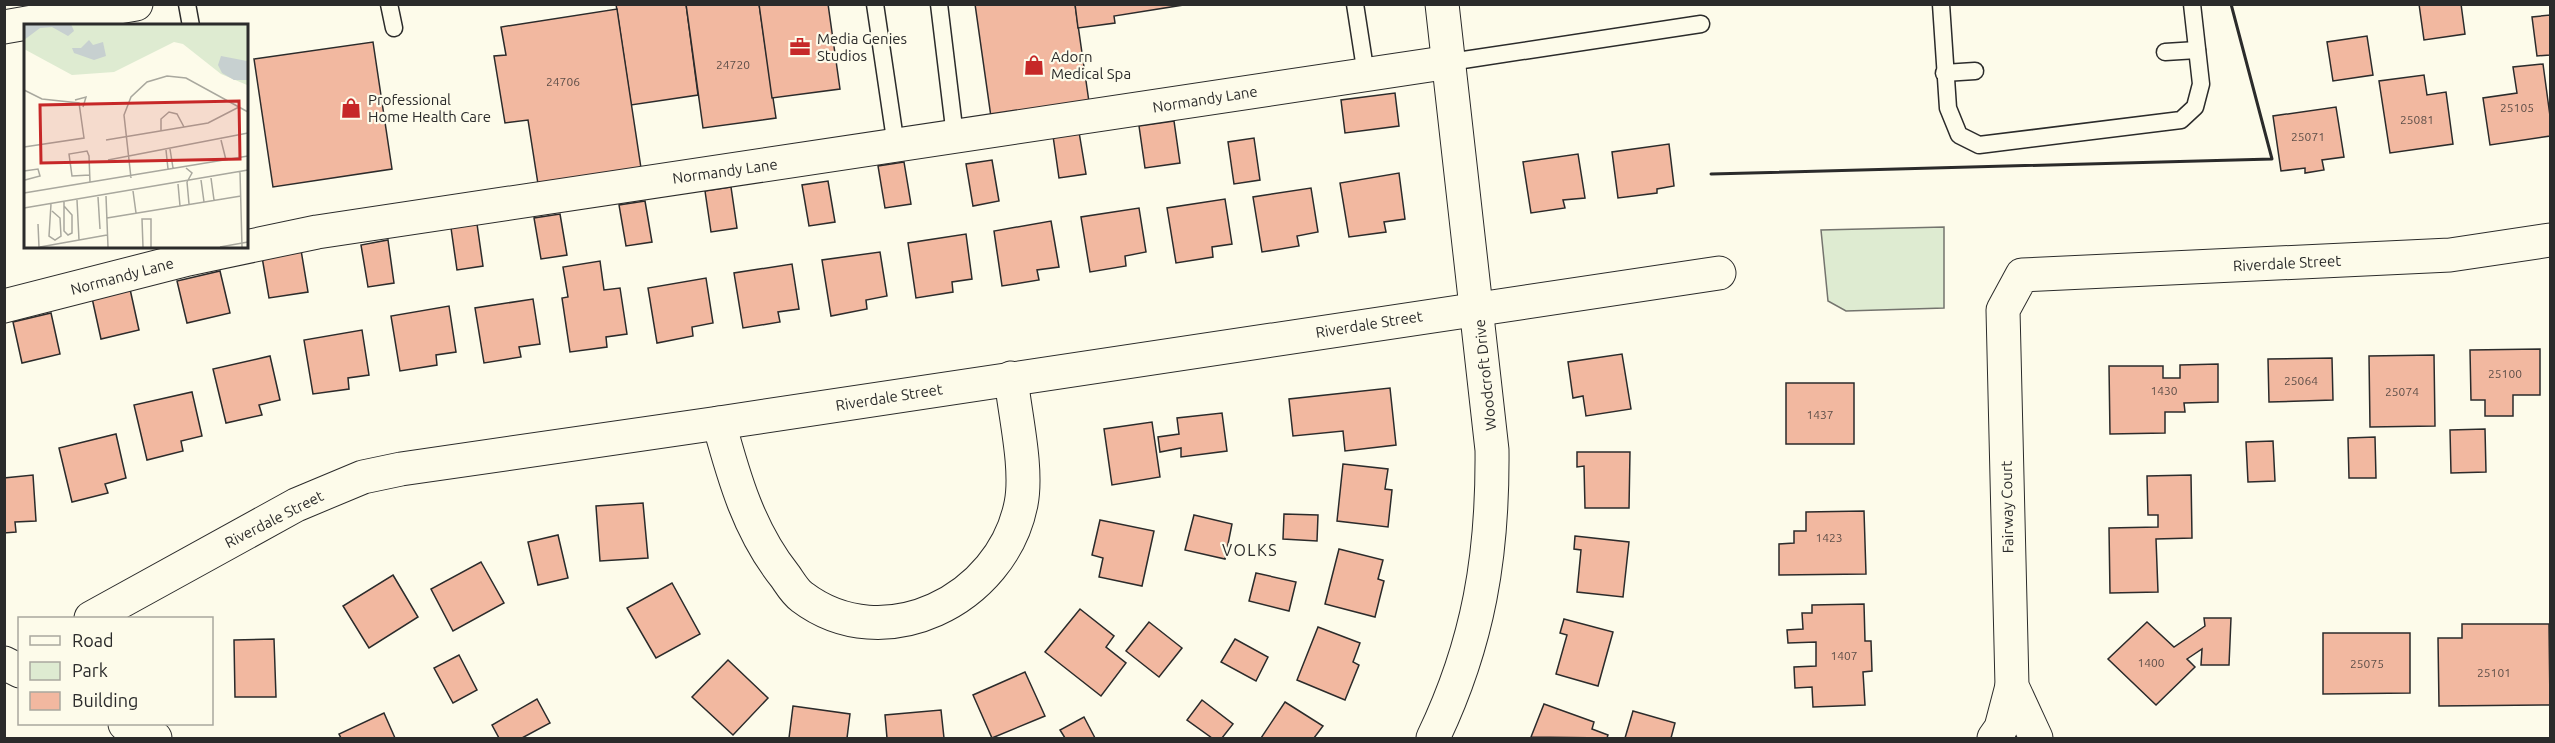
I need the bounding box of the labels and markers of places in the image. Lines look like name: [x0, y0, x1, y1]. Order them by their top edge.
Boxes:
place label: Media Genies Studios: [817, 30, 907, 64]
office icon: Media Genies Studios: [788, 35, 812, 59]
place label: Adorn Medical Spa: [1051, 48, 1131, 82]
shop icon: Adorn Medical Spa: [1022, 53, 1046, 77]
place label: Professional Home Health Care: [368, 91, 491, 125]
shop icon: Professional Home Health Care: [339, 96, 363, 120]

